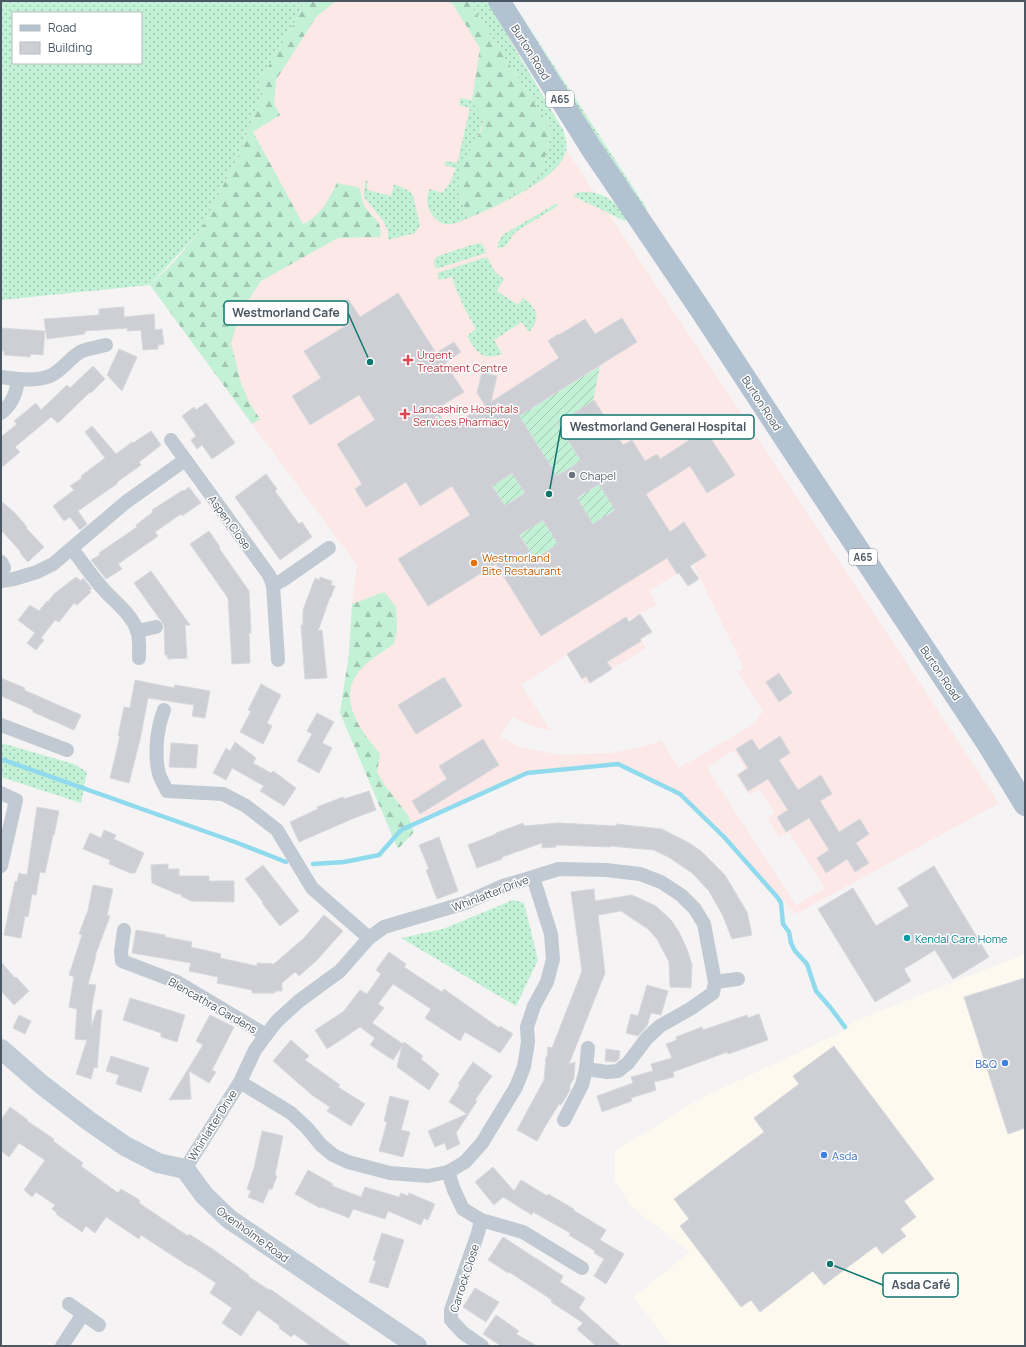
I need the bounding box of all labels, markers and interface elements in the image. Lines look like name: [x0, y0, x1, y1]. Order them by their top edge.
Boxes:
legend: [12, 12, 142, 64]
text: Road: [48, 19, 76, 36]
street label: Burton Road: [508, 21, 554, 83]
text: Building: [48, 39, 92, 56]
road number: A65: [546, 91, 574, 107]
callout: Westmorland Cafe: [224, 301, 348, 325]
text: Westmorland Cafe: [232, 304, 340, 321]
place label: Urgent Treatment Centre: [417, 347, 508, 375]
marker: Urgent Treatment Centre: [402, 354, 414, 366]
street label: Burton Road: [739, 373, 785, 433]
place label: Lancashire Hospitals Services Pharmacy: [413, 401, 519, 429]
marker: Lancashire Hospitals Services Pharmacy: [400, 409, 410, 419]
callout: Westmorland General Hospital: [561, 415, 754, 439]
text: Westmorland General Hospital: [570, 418, 746, 435]
place label: Chapel: [580, 468, 616, 483]
marker: Chapel: [567, 470, 577, 480]
street label: Aspen Close: [205, 492, 255, 552]
road number: A65: [849, 549, 877, 565]
place label: Westmorland Bite Restaurant: [482, 550, 561, 578]
marker: Westmorland Bite Restaurant: [469, 558, 479, 568]
street label: Burton Road: [917, 643, 965, 703]
street label: Whinlatter Drive: [449, 871, 531, 915]
place label: Kendal Care Home: [915, 931, 1008, 946]
marker: Kendal Care Home: [902, 933, 912, 943]
street label: Blencathra Gardens: [166, 973, 260, 1037]
place label: B&Q: [975, 1056, 997, 1071]
marker: B&Q: [1000, 1058, 1010, 1068]
street label: Whinlatter Drive: [184, 1086, 240, 1163]
place label: Asda: [832, 1148, 857, 1163]
marker: Asda: [819, 1150, 829, 1160]
street label: Oxenholme Road: [214, 1203, 292, 1265]
street label: Carrock Close: [446, 1241, 482, 1314]
callout: Asda Café: [883, 1273, 958, 1297]
text: Asda Café: [892, 1276, 950, 1293]

